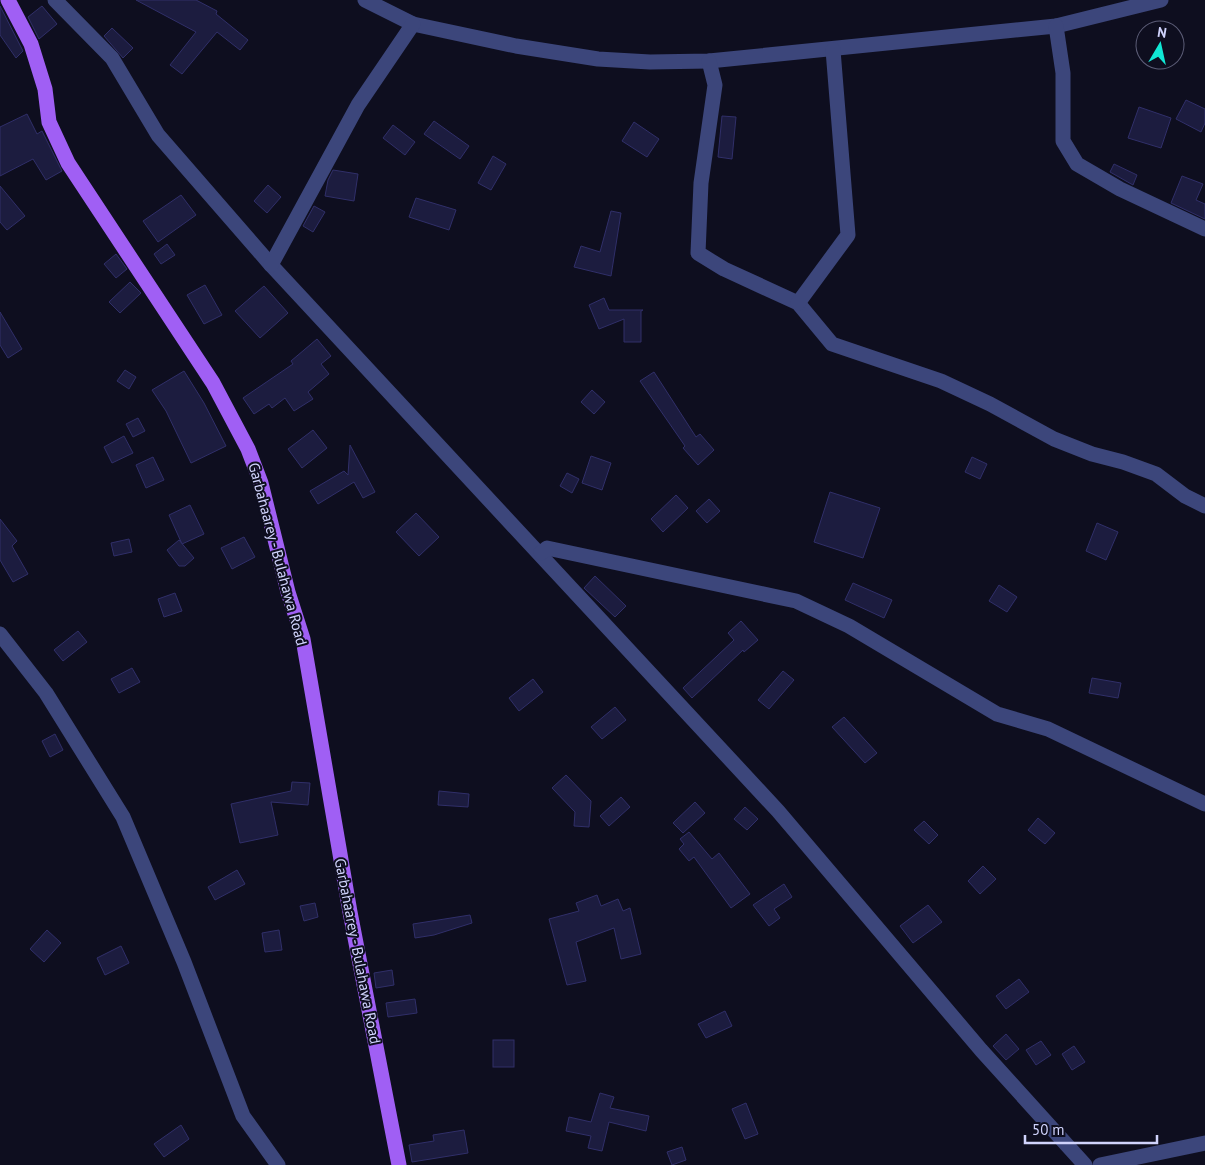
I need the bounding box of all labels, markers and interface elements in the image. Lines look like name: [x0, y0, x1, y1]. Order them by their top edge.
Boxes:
north arrow: [1135, 20, 1185, 70]
text: N: [1156, 23, 1168, 42]
street label: Garbahaarey - Bulahawa Road: [244, 460, 312, 648]
street label: Garbahaarey - Bulahawa Road: [331, 857, 385, 1045]
scale bar: [1025, 1112, 1158, 1144]
text: 50 m: [1032, 1120, 1065, 1139]

